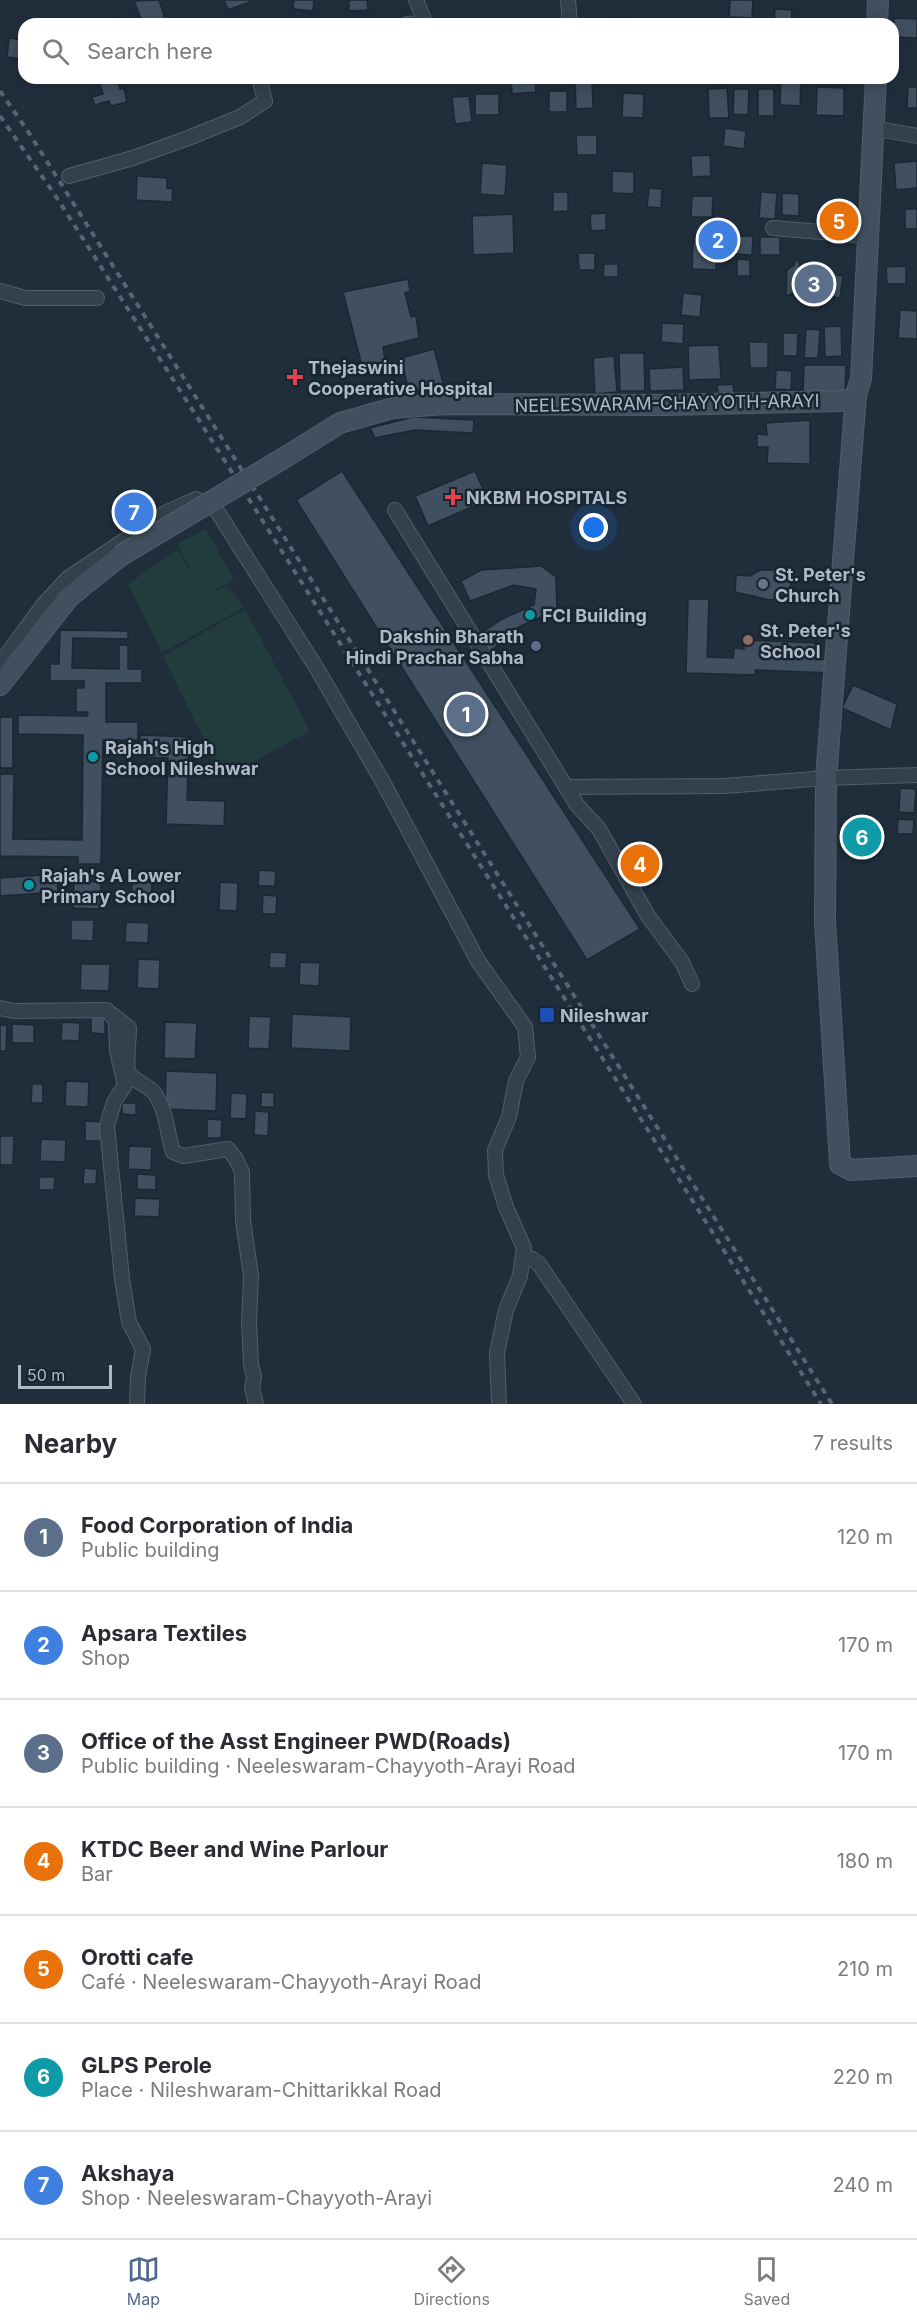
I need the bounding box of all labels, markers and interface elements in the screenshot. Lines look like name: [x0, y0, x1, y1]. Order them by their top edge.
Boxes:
search box: [18, 18, 899, 84]
icon: search: [39, 35, 72, 68]
text: Search here: [87, 38, 213, 64]
pin: 5: [820, 198, 858, 244]
pin: 2: [698, 218, 738, 262]
pin: 3: [794, 262, 834, 306]
place label: Thejaswini Cooperative Hospital: [308, 357, 493, 399]
marker: Thejaswini Cooperative Hospital: [286, 368, 304, 386]
street label: NEELESWARAM-CHAYYOTH-ARAYI: [514, 390, 820, 416]
place label: NKBM HOSPITALS: [466, 487, 627, 508]
marker: NKBM HOSPITALS: [444, 488, 462, 506]
pin: 7: [114, 490, 154, 534]
your location: [579, 513, 608, 542]
place label: St. Peter's Church: [775, 564, 866, 606]
marker: St. Peter's Church: [756, 577, 770, 591]
place label: FCI Building: [542, 605, 647, 626]
marker: FCI Building: [523, 608, 537, 622]
place label: St. Peter's School: [760, 620, 851, 662]
place label: Dakshin Bharath Hindi Prachar Sabha: [346, 626, 524, 668]
marker: St. Peter's School: [741, 633, 755, 647]
marker: Dakshin Bharath Hindi Prachar Sabha: [529, 639, 543, 653]
pin: 1: [446, 692, 486, 736]
place label: Rajah's High School Nileshwar: [105, 737, 258, 779]
marker: Rajah's High School Nileshwar: [86, 750, 100, 764]
pin: 6: [842, 814, 882, 860]
pin: 4: [620, 842, 660, 886]
place label: Rajah's A Lower Primary School: [41, 865, 181, 907]
marker: Rajah's A Lower Primary School: [22, 878, 36, 892]
place label: Nileshwar: [560, 1005, 649, 1026]
marker: Nileshwar: [538, 1006, 556, 1024]
scale bar: [18, 1362, 112, 1390]
text: 50 m: [27, 1365, 65, 1385]
text: Nearby: [24, 1428, 117, 1459]
text: 7 results: [813, 1431, 893, 1455]
text: Food Corporation of India: [81, 1512, 353, 1538]
text: 1: [39, 1525, 48, 1549]
text: 120 m: [837, 1525, 893, 1549]
text: Public building: [81, 1538, 220, 1562]
text: Apsara Textiles: [81, 1620, 247, 1646]
text: 2: [37, 1633, 50, 1657]
text: 170 m: [838, 1633, 893, 1657]
text: Shop: [81, 1646, 130, 1670]
text: Office of the Asst Engineer PWD(Roads): [81, 1728, 511, 1754]
text: 3: [37, 1741, 50, 1765]
text: 170 m: [838, 1741, 893, 1765]
text: Public building · Neeleswaram-Chayyoth-Arayi Road: [81, 1754, 576, 1778]
text: KTDC Beer and Wine Parlour: [81, 1836, 388, 1862]
text: 4: [37, 1849, 50, 1873]
text: 180 m: [837, 1849, 893, 1873]
text: Bar: [81, 1862, 113, 1886]
text: Orotti cafe: [81, 1944, 194, 1970]
text: 5: [37, 1957, 50, 1981]
text: 210 m: [837, 1957, 893, 1981]
text: Café · Neeleswaram-Chayyoth-Arayi Road: [81, 1970, 481, 1994]
text: GLPS Perole: [81, 2052, 212, 2078]
text: 6: [37, 2065, 50, 2089]
text: 220 m: [833, 2065, 893, 2089]
text: Place · Nileshwaram-Chittarikkal Road: [81, 2078, 442, 2102]
text: Akshaya: [81, 2160, 174, 2186]
text: 7: [38, 2173, 49, 2197]
text: 240 m: [832, 2173, 893, 2197]
text: Shop · Neeleswaram-Chayyoth-Arayi: [81, 2186, 432, 2210]
tab: Map: [127, 2253, 160, 2309]
tab: Directions: [414, 2253, 490, 2309]
tab: Saved: [743, 2253, 790, 2309]

